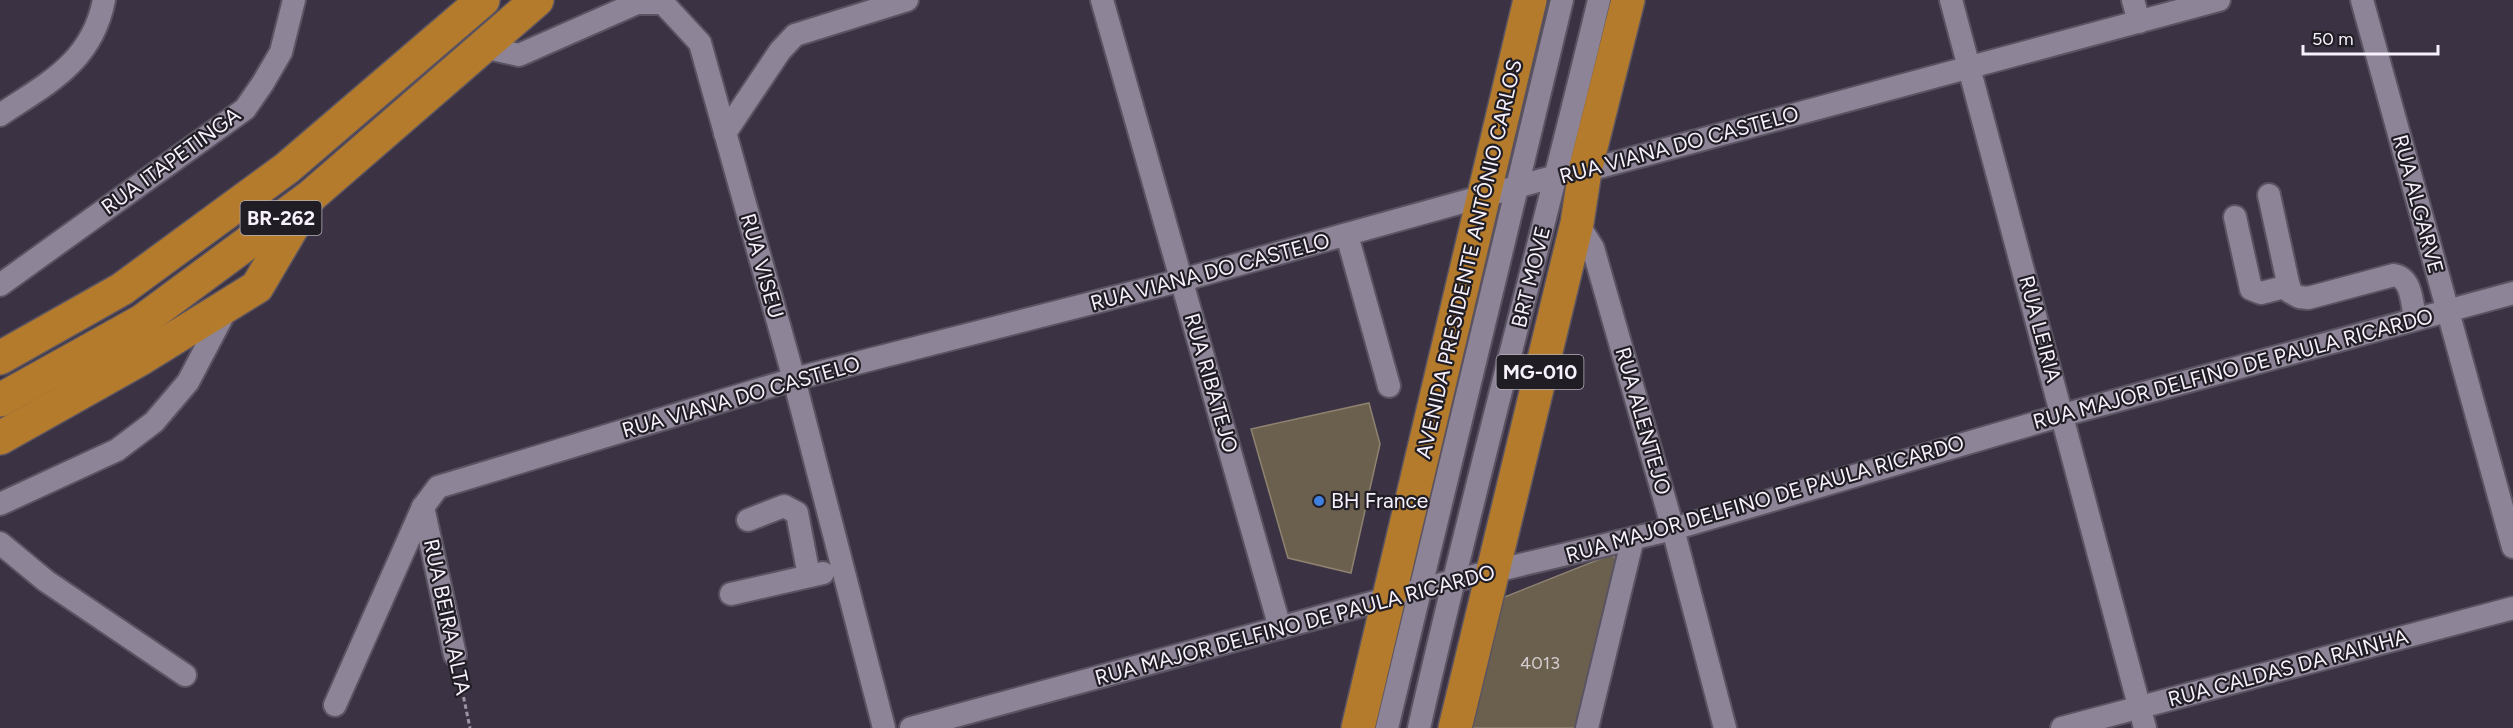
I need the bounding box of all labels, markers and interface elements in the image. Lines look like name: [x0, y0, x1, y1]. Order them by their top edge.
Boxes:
scale bar: [2303, 18, 2438, 56]
text: 50 m: [2312, 28, 2354, 50]
street label: AVENIDA PRESIDENTE ANTÔNIO CARLOS: [1410, 57, 1527, 461]
street label: RUA VIANA DO CASTELO: [1557, 101, 1801, 188]
street label: RUA ITAPETINGA: [96, 102, 245, 219]
street label: RUA ALGARVE: [2388, 132, 2449, 276]
road number: BR-262: [240, 201, 322, 235]
street label: RUA VISEU: [736, 211, 789, 321]
street label: BRT MOVE: [1506, 224, 1555, 330]
street label: RUA VIANA DO CASTELO: [1088, 228, 1332, 315]
street label: RUA LEIRIA: [2014, 273, 2067, 385]
street label: RUA MAJOR DELFINO DE PAULA RICARDO: [2030, 303, 2436, 434]
street label: RUA RIBATEJO: [1180, 310, 1243, 456]
street label: RUA ALENTEJO: [1610, 344, 1676, 498]
street label: RUA VIANA DO CASTELO: [619, 351, 863, 443]
road number: MG-010: [1496, 355, 1584, 389]
street label: RUA MAJOR DELFINO DE PAULA RICARDO: [1563, 430, 1967, 567]
place label: BH France: [1331, 488, 1428, 513]
marker: BH France: [1312, 494, 1326, 508]
street label: RUA BEIRA ALTA: [419, 537, 476, 697]
street label: RUA MAJOR DELFINO DE PAULA RICARDO: [1092, 559, 1498, 690]
street label: RUA CALDAS DA RAINHA: [2165, 623, 2411, 712]
house number: 4013: [1520, 652, 1560, 674]

